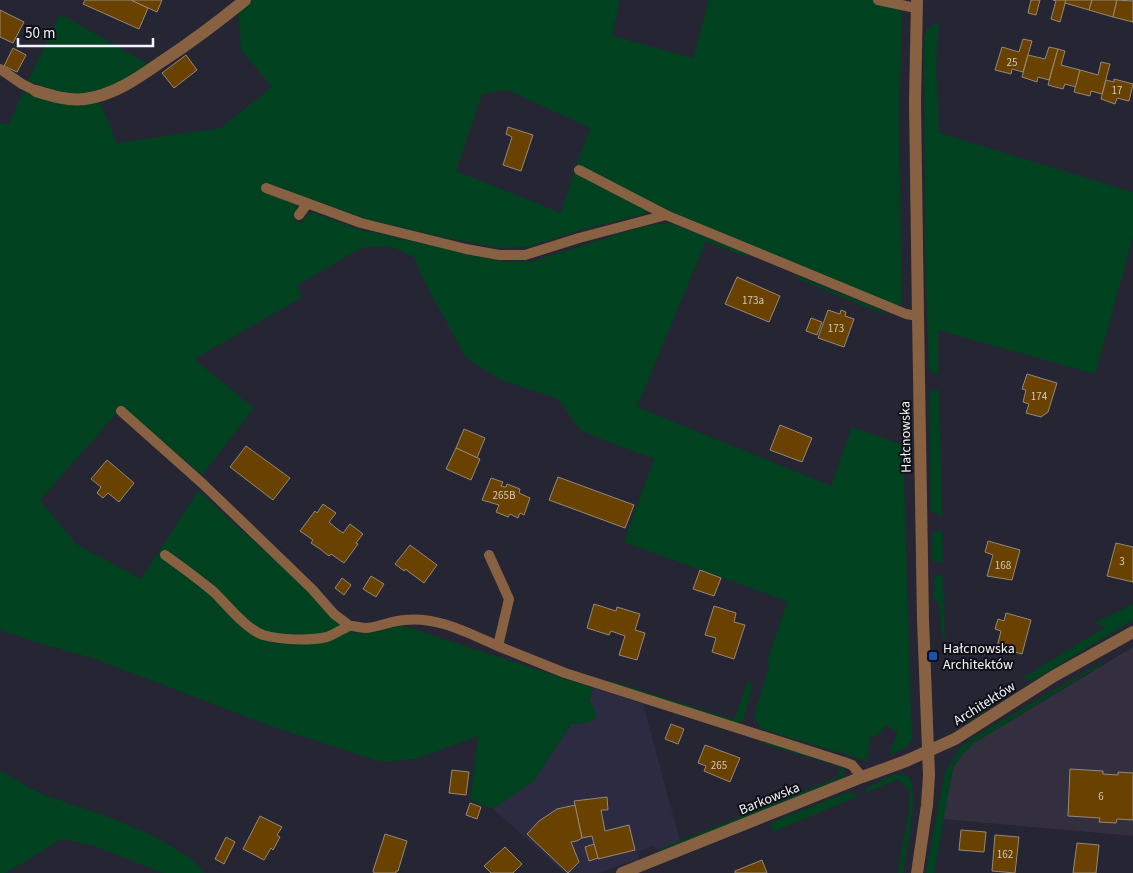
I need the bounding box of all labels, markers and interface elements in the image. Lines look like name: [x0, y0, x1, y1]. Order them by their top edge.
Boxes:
scale bar: [18, 15, 152, 47]
text: 50 m: [25, 23, 55, 44]
house number: 25: [1007, 55, 1017, 70]
house number: 17: [1112, 83, 1122, 98]
house number: 173a: [742, 293, 764, 308]
house number: 173: [828, 321, 844, 336]
house number: 174: [1031, 389, 1048, 404]
street label: Hałcnowska: [895, 401, 917, 473]
house number: 265B: [493, 488, 516, 503]
house number: 3: [1119, 554, 1125, 569]
house number: 168: [995, 558, 1012, 573]
place label: Hałcnowska Architektów: [943, 639, 1015, 675]
marker: Hałcnowska Architektów: [927, 650, 939, 662]
street label: Architektów: [950, 677, 1020, 731]
house number: 265: [711, 758, 727, 773]
street label: Barkowska: [736, 778, 803, 820]
house number: 6: [1098, 789, 1104, 804]
house number: 162: [997, 847, 1013, 862]

